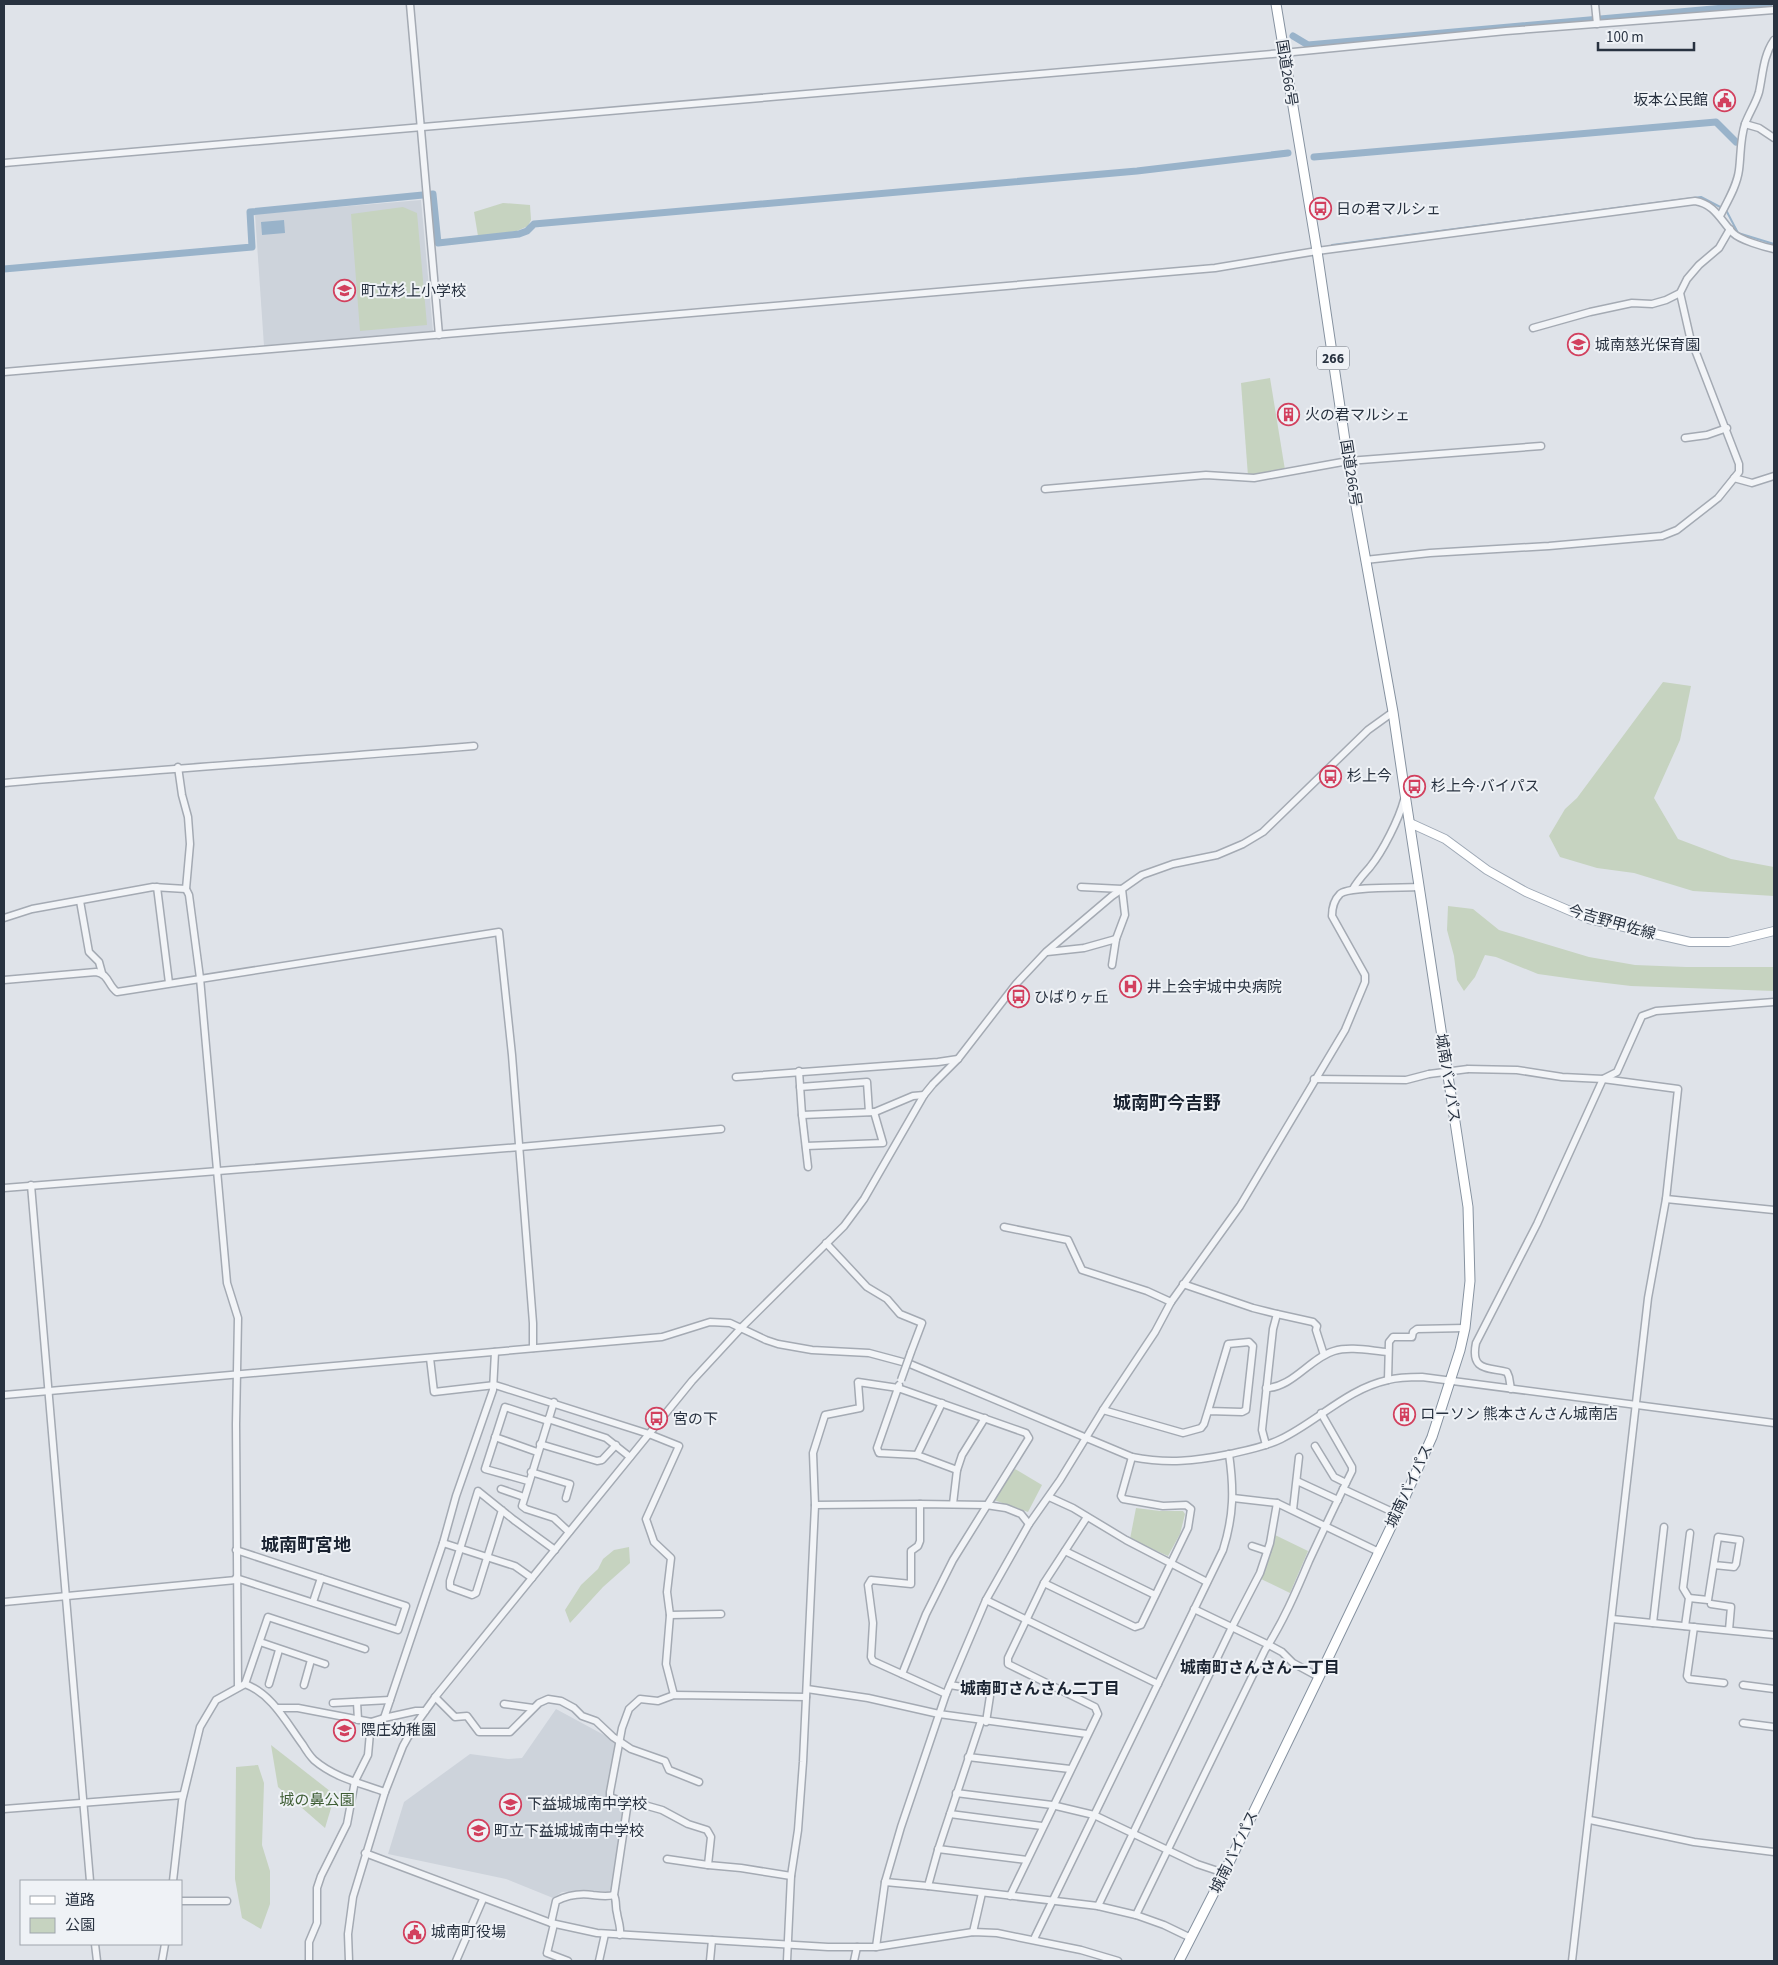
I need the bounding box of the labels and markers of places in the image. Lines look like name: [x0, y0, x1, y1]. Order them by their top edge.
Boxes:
public building icon: 坂本公民館: [1712, 88, 1736, 112]
place label: 坂本公民館: [1633, 90, 1708, 111]
bus stop icon: 日の君マルシェ: [1308, 197, 1332, 221]
place label: 日の君マルシェ: [1336, 199, 1441, 220]
school or university icon: 町立杉上小学校: [333, 279, 357, 303]
place label: 町立杉上小学校: [361, 281, 466, 302]
school or university icon: 城南慈光保育園: [1567, 333, 1591, 357]
place label: 城南慈光保育園: [1595, 335, 1700, 356]
building icon: 火の君マルシェ: [1277, 403, 1301, 427]
place label: 火の君マルシェ: [1305, 405, 1410, 426]
bus stop icon: 杉上今: [1319, 764, 1343, 788]
place label: 杉上今: [1347, 766, 1392, 787]
bus stop icon: 杉上今·バイパス: [1403, 774, 1427, 798]
place label: 杉上今·バイパス: [1431, 776, 1539, 797]
hospital icon: 井上会宇城中央病院: [1119, 975, 1143, 999]
place label: 井上会宇城中央病院: [1147, 977, 1282, 998]
bus stop icon: ひばりヶ丘: [1006, 985, 1030, 1009]
place label: ひばりヶ丘: [1034, 987, 1109, 1008]
building icon: ローソン 熊本さんさん城南店: [1392, 1402, 1416, 1426]
place label: ローソン 熊本さんさん城南店: [1420, 1404, 1618, 1425]
bus stop icon: 宮の下: [645, 1407, 669, 1431]
place label: 宮の下: [673, 1409, 718, 1430]
school or university icon: 隈庄幼稚園: [333, 1718, 357, 1742]
place label: 隈庄幼稚園: [361, 1720, 436, 1741]
school or university icon: 下益城城南中学校: [499, 1792, 523, 1816]
place label: 下益城城南中学校: [527, 1794, 647, 1815]
school or university icon: 町立下益城城南中学校: [466, 1819, 490, 1843]
place label: 町立下益城城南中学校: [494, 1821, 644, 1842]
public building icon: 城南町役場: [403, 1920, 427, 1944]
place label: 城南町役場: [431, 1922, 506, 1943]

